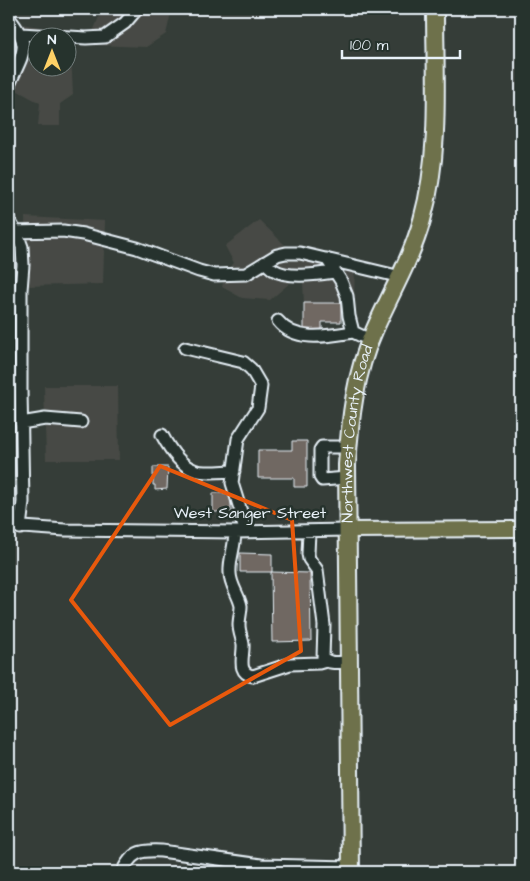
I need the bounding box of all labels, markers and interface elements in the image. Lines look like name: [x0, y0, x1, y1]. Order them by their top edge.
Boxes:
north arrow: [28, 28, 78, 78]
scale bar: [342, 28, 460, 60]
text: N: [48, 30, 57, 50]
text: 100 m: [350, 35, 389, 56]
street label: Northwest County Road: [336, 342, 378, 523]
street label: West Sanger Street: [174, 502, 327, 525]

